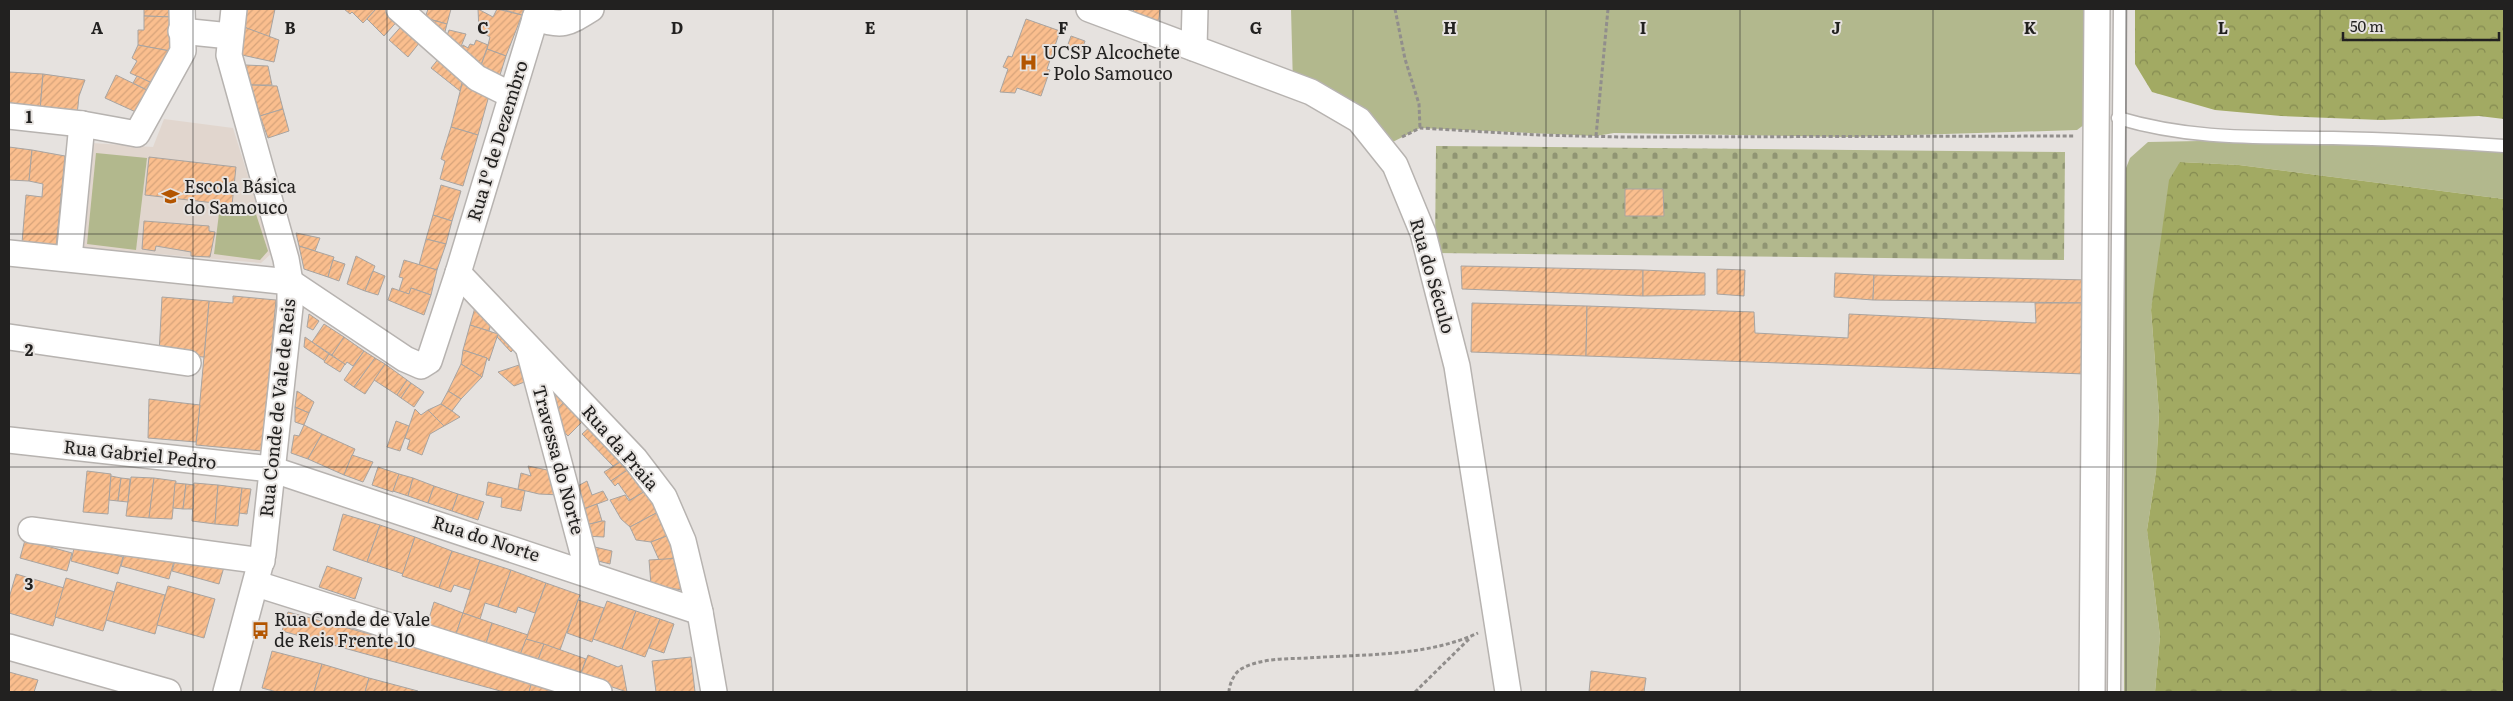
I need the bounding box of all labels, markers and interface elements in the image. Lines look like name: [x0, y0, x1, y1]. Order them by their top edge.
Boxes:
scale bar: [2343, 10, 2499, 42]
text: 50 m: [2350, 14, 2384, 37]
text: A: [91, 15, 103, 39]
text: B: [284, 15, 296, 39]
text: C: [477, 15, 489, 39]
text: D: [671, 15, 683, 39]
text: E: [865, 15, 876, 39]
text: F: [1058, 15, 1068, 39]
text: G: [1250, 15, 1262, 39]
text: H: [1443, 15, 1457, 39]
text: I: [1640, 15, 1646, 39]
text: J: [1831, 15, 1841, 39]
text: K: [2024, 15, 2037, 39]
text: L: [2218, 15, 2228, 39]
place label: UCSP Alcochete - Polo Samouco: [1043, 38, 1180, 86]
hospital icon: UCSP Alcochete - Polo Samouco: [1019, 53, 1039, 73]
street label: Rua 1º de Dezembro: [459, 57, 534, 224]
text: 1: [26, 104, 33, 128]
place label: Escola Básica do Samouco: [184, 172, 297, 220]
school or university icon: Escola Básica do Samouco: [160, 187, 180, 207]
street label: Rua do Século: [1404, 215, 1463, 336]
street label: Rua Conde de Vale de Reis: [252, 297, 301, 518]
text: 2: [25, 337, 34, 361]
street label: Travessa do Norte: [527, 382, 592, 537]
street label: Rua da Praia: [576, 398, 666, 496]
street label: Rua Gabriel Pedro: [62, 432, 218, 475]
street label: Rua do Norte: [429, 508, 544, 568]
text: 3: [25, 571, 34, 595]
place label: Rua Conde de Vale de Reis Frente 10: [274, 605, 430, 653]
bus stop icon: Rua Conde de Vale de Reis Frente 10: [250, 620, 270, 640]

